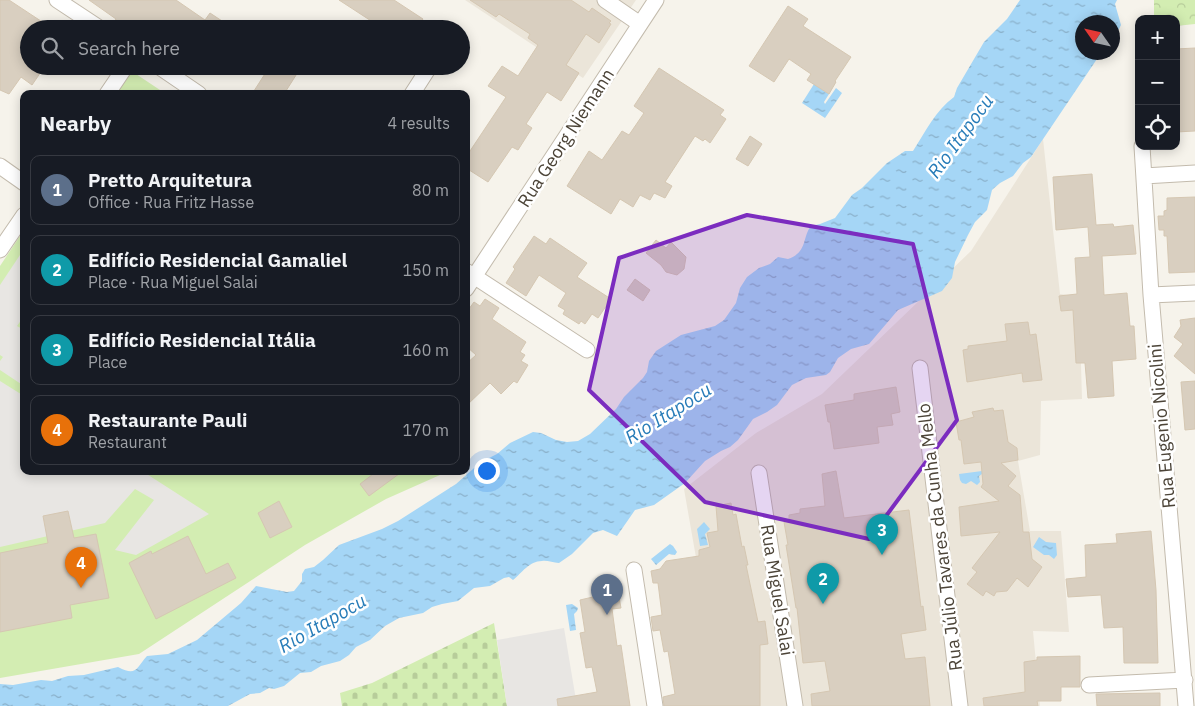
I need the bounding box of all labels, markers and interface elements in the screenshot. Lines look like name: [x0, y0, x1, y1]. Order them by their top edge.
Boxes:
north arrow: [1075, 15, 1120, 60]
map controls: [1135, 15, 1180, 150]
button: +: [1135, 15, 1180, 60]
search box: [20, 20, 470, 75]
icon: search: [38, 34, 66, 62]
text: Search here: [78, 36, 180, 60]
button: −: [1135, 60, 1180, 105]
street label: Rua Georg Niemann: [512, 64, 619, 211]
water label: Rio Itapocu: [922, 90, 998, 182]
button: locate: [1135, 105, 1180, 150]
text: Nearby: [40, 109, 111, 137]
text: 4 results: [387, 113, 450, 133]
text: Pretto Arquitetura: [88, 168, 252, 192]
text: 1: [52, 180, 62, 200]
text: 80 m: [412, 180, 449, 200]
text: Office · Rua Fritz Hasse: [88, 192, 254, 212]
text: Edifício Residencial Gamaliel: [88, 248, 347, 272]
text: 2: [52, 260, 62, 280]
text: 150 m: [402, 260, 449, 280]
text: Place · Rua Miguel Salai: [88, 272, 258, 292]
text: Edifício Residencial Itália: [88, 328, 316, 352]
text: 3: [52, 340, 62, 360]
text: 160 m: [402, 340, 449, 360]
street label: Rua Eugenio Nicolini: [1143, 343, 1180, 509]
text: Place: [88, 352, 127, 372]
water label: Rio Itapocu: [620, 377, 716, 449]
street label: Rua Júlio Tavares da Cunha Mello: [912, 402, 967, 672]
text: Restaurante Pauli: [88, 408, 247, 432]
text: 4: [52, 420, 62, 440]
text: 170 m: [402, 420, 449, 440]
text: Restaurant: [88, 432, 167, 452]
your location: [474, 458, 500, 484]
pin: 3: [866, 514, 898, 555]
street label: Rua Miguel Salai: [756, 523, 799, 657]
pin: 4: [65, 547, 97, 588]
pin: 2: [807, 563, 839, 604]
pin: 1: [591, 574, 623, 615]
water label: Rio Itapocu: [274, 588, 370, 658]

